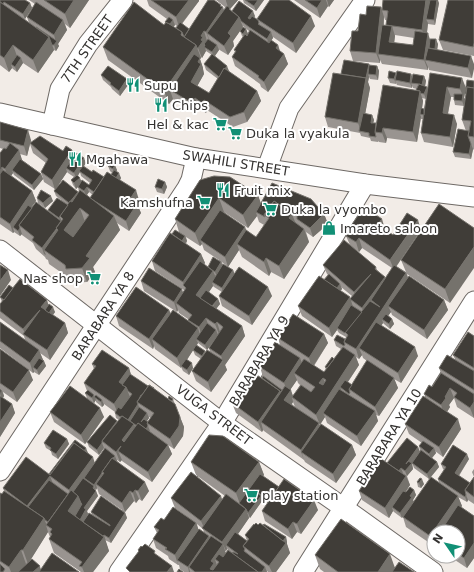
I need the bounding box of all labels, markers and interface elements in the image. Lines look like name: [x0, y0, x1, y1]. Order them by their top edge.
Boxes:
street label: 7TH STREET: [58, 12, 116, 86]
restaurant icon: Supu: [125, 77, 141, 93]
place label: Supu: [144, 78, 177, 93]
restaurant icon: Chips: [153, 97, 169, 113]
place label: Chips: [172, 98, 208, 113]
supermarket icon: Hel & kac: [212, 116, 228, 132]
place label: Hel & kac: [147, 117, 209, 132]
supermarket icon: Duka la vyakula: [227, 125, 243, 141]
place label: Duka la vyakula: [246, 126, 350, 141]
street label: SWAHILI STREET: [182, 147, 290, 179]
restaurant icon: Mgahawa: [67, 151, 83, 167]
place label: Mgahawa: [86, 152, 148, 167]
restaurant icon: Fruit mix: [215, 182, 231, 198]
place label: Fruit mix: [234, 183, 291, 198]
supermarket icon: Kamshufna: [196, 194, 212, 210]
place label: Kamshufna: [120, 195, 193, 210]
supermarket icon: Duka la vyombo: [262, 201, 278, 217]
place label: Duka la vyombo: [281, 202, 387, 217]
shop icon: Imareto saloon: [321, 220, 337, 236]
place label: Imareto saloon: [340, 221, 437, 236]
street label: BARABARA YA 8: [69, 269, 137, 363]
supermarket icon: Nas shop: [86, 270, 102, 286]
place label: Nas shop: [23, 271, 83, 286]
street label: BARABARA YA 9: [226, 313, 292, 409]
street label: VUGA STREET: [173, 382, 255, 448]
street label: BARABARA YA 10: [353, 386, 425, 488]
supermarket icon: play station: [243, 487, 259, 503]
place label: play station: [262, 488, 338, 503]
north arrow: [426, 524, 466, 564]
text: N: [430, 531, 446, 546]

